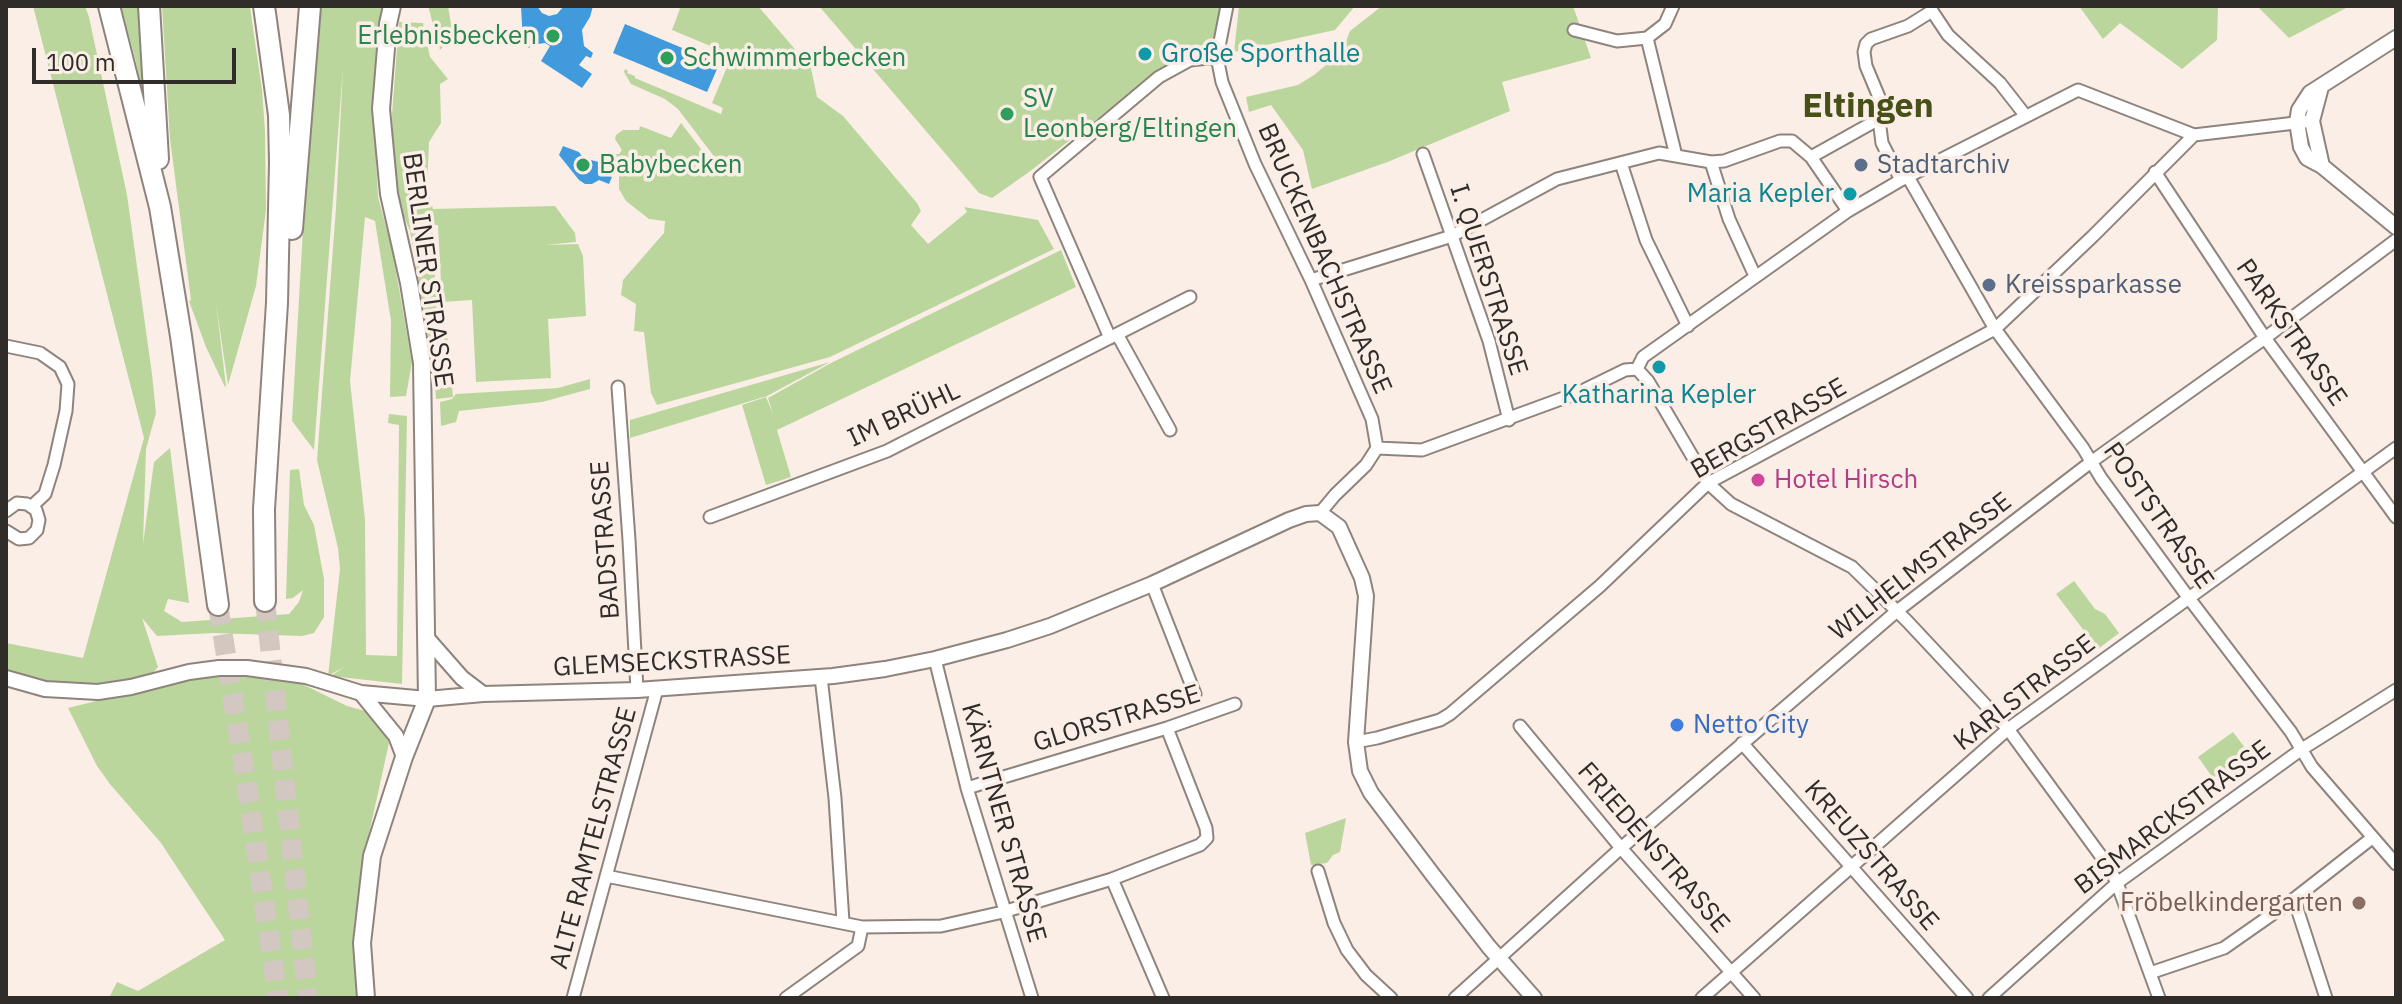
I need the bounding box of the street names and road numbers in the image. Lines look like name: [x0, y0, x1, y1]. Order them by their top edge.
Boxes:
street label: BRUCKENBACHSTRASSE: [1250, 119, 1398, 399]
street label: BERLINER STRASSE: [395, 151, 459, 389]
street label: I. QUERSTRASSE: [1442, 180, 1534, 380]
street label: PARKSTRASSE: [2229, 253, 2353, 413]
street label: BERGSTRASSE: [1686, 372, 1852, 486]
street label: IM BRÜHL: [843, 376, 965, 454]
street label: POSTSTRASSE: [2096, 437, 2220, 595]
street label: BADSTRASSE: [585, 460, 627, 620]
street label: WILHELMSTRASSE: [1824, 486, 2018, 648]
street label: KARLSTRASSE: [1948, 628, 2102, 758]
street label: GLEMSECKSTRASSE: [552, 640, 792, 684]
street label: GLORSTRASSE: [1030, 679, 1204, 759]
street label: KÄRNTNER STRASSE: [954, 700, 1052, 946]
street label: ALTE RAMTELSTRASSE: [544, 704, 644, 972]
street label: BISMARCKSTRASSE: [2069, 734, 2277, 902]
street label: FRIEDENSTRASSE: [1570, 756, 1736, 940]
street label: KREUZSTRASSE: [1797, 774, 1945, 938]

